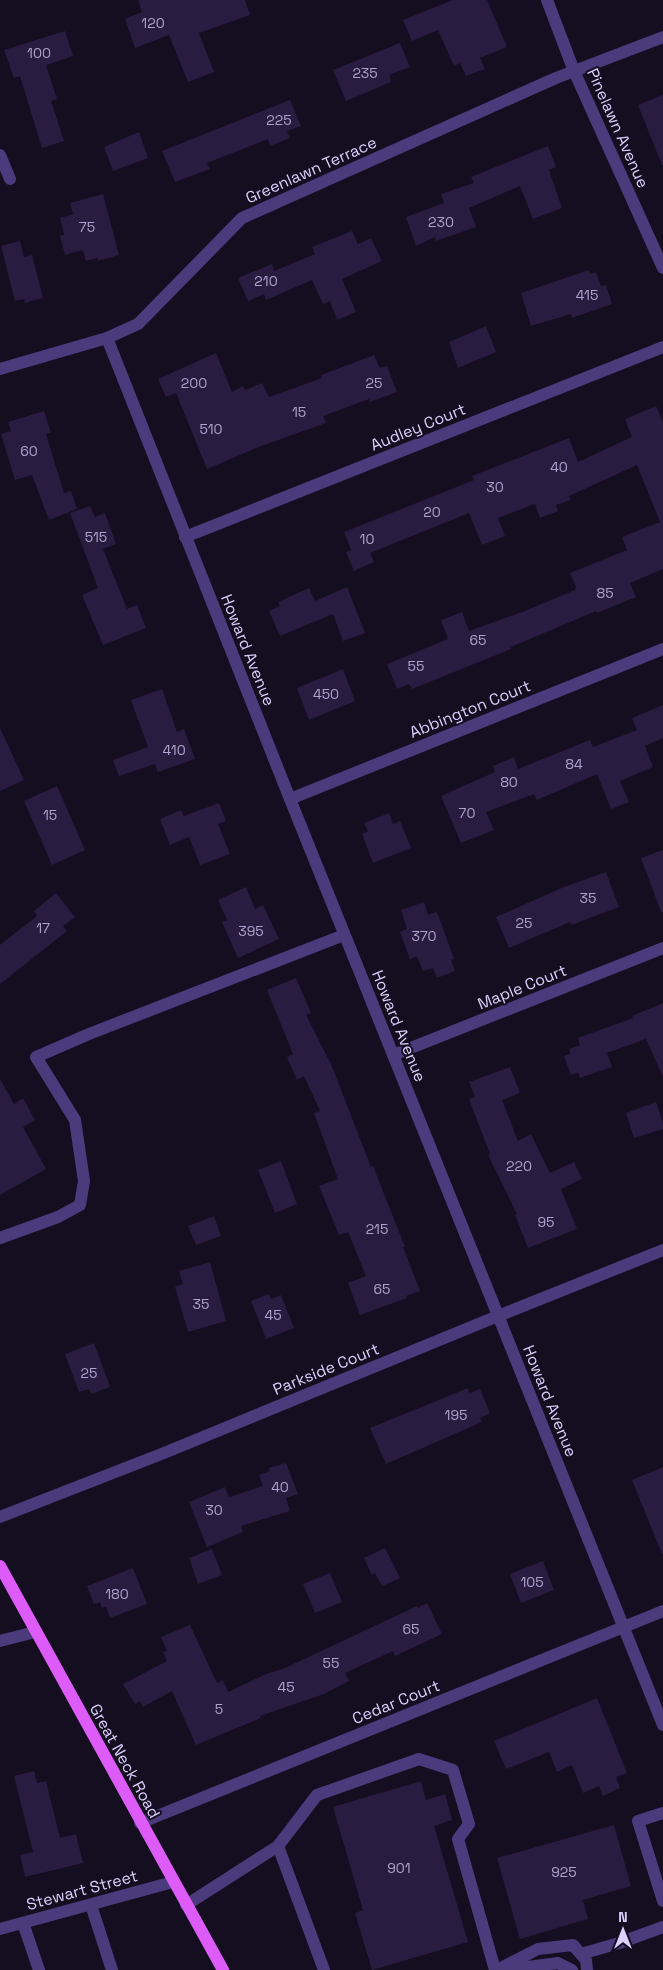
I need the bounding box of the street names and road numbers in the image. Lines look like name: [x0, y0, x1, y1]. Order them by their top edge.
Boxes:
street label: Pinelawn Avenue: [582, 65, 654, 191]
street label: Greenlawn Terrace: [242, 132, 380, 208]
street label: Audley Court: [367, 398, 469, 456]
street label: Howard Avenue: [216, 591, 280, 709]
street label: Abbington Court: [406, 675, 534, 743]
street label: Maple Court: [474, 960, 570, 1014]
street label: Howard Avenue: [367, 967, 431, 1085]
street label: Parkside Court: [270, 1338, 382, 1400]
street label: Howard Avenue: [518, 1342, 582, 1460]
street label: Cedar Court: [349, 1675, 443, 1729]
street label: Great Neck Road: [85, 1700, 165, 1822]
street label: Stewart Street: [24, 1865, 140, 1915]

